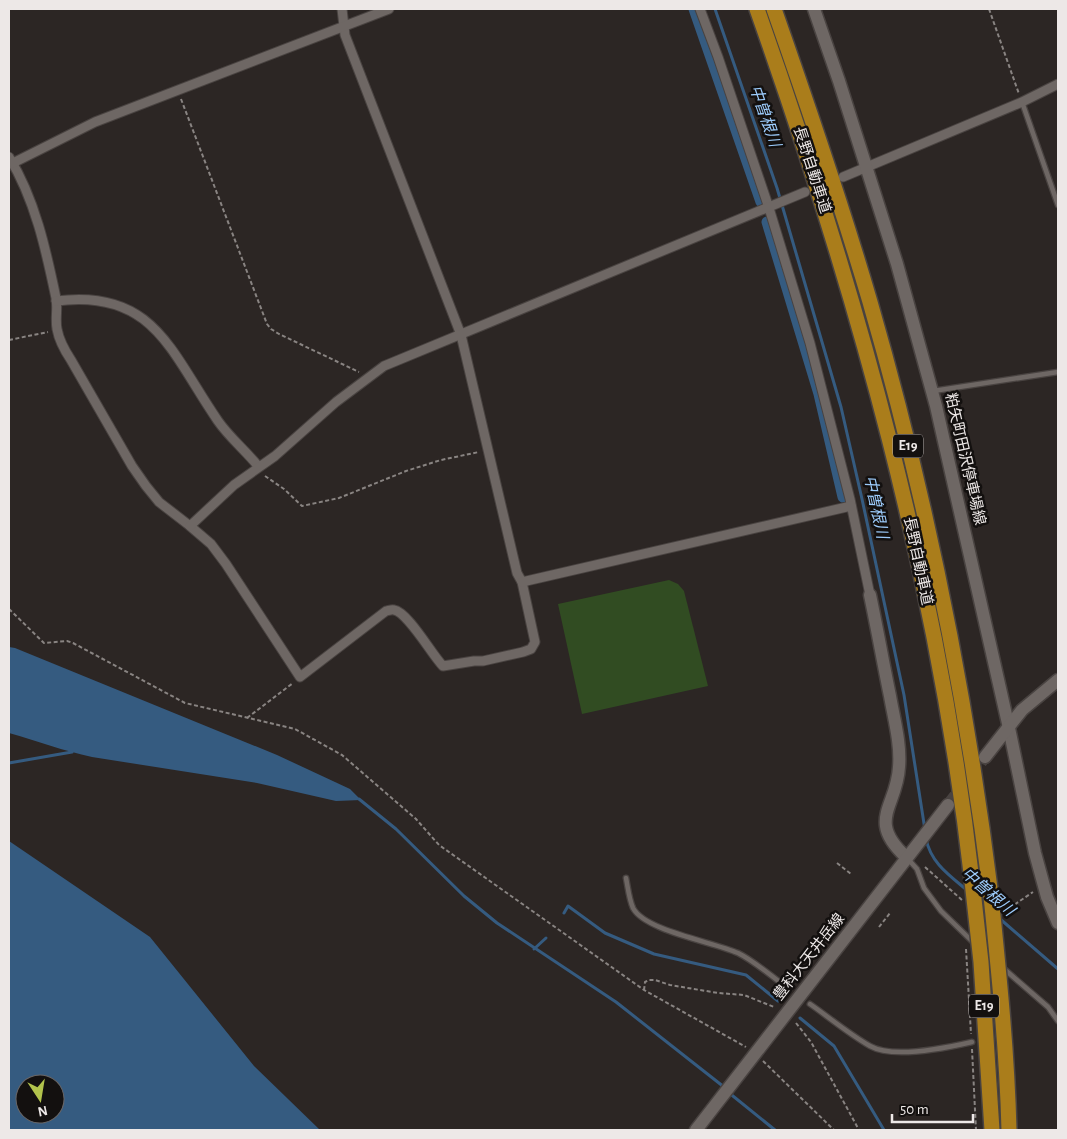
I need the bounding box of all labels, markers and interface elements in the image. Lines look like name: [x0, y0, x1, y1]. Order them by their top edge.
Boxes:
water label: 中曽根川: [747, 83, 785, 151]
street label: 長野自動車道: [791, 125, 834, 215]
street label: 粕矢町田沢停車場線: [943, 391, 989, 526]
road number: E19: [893, 434, 923, 458]
water label: 中曽根川: [862, 474, 892, 542]
street label: 長野自動車道: [901, 515, 936, 607]
water label: 中曽根川: [959, 864, 1020, 920]
street label: 豊科大天井岳線: [769, 910, 847, 1003]
road number: E19: [969, 994, 999, 1018]
north arrow: [15, 1074, 65, 1124]
scale bar: [892, 1092, 973, 1124]
text: 50 m: [900, 1102, 929, 1117]
text: N: [36, 1103, 49, 1119]

